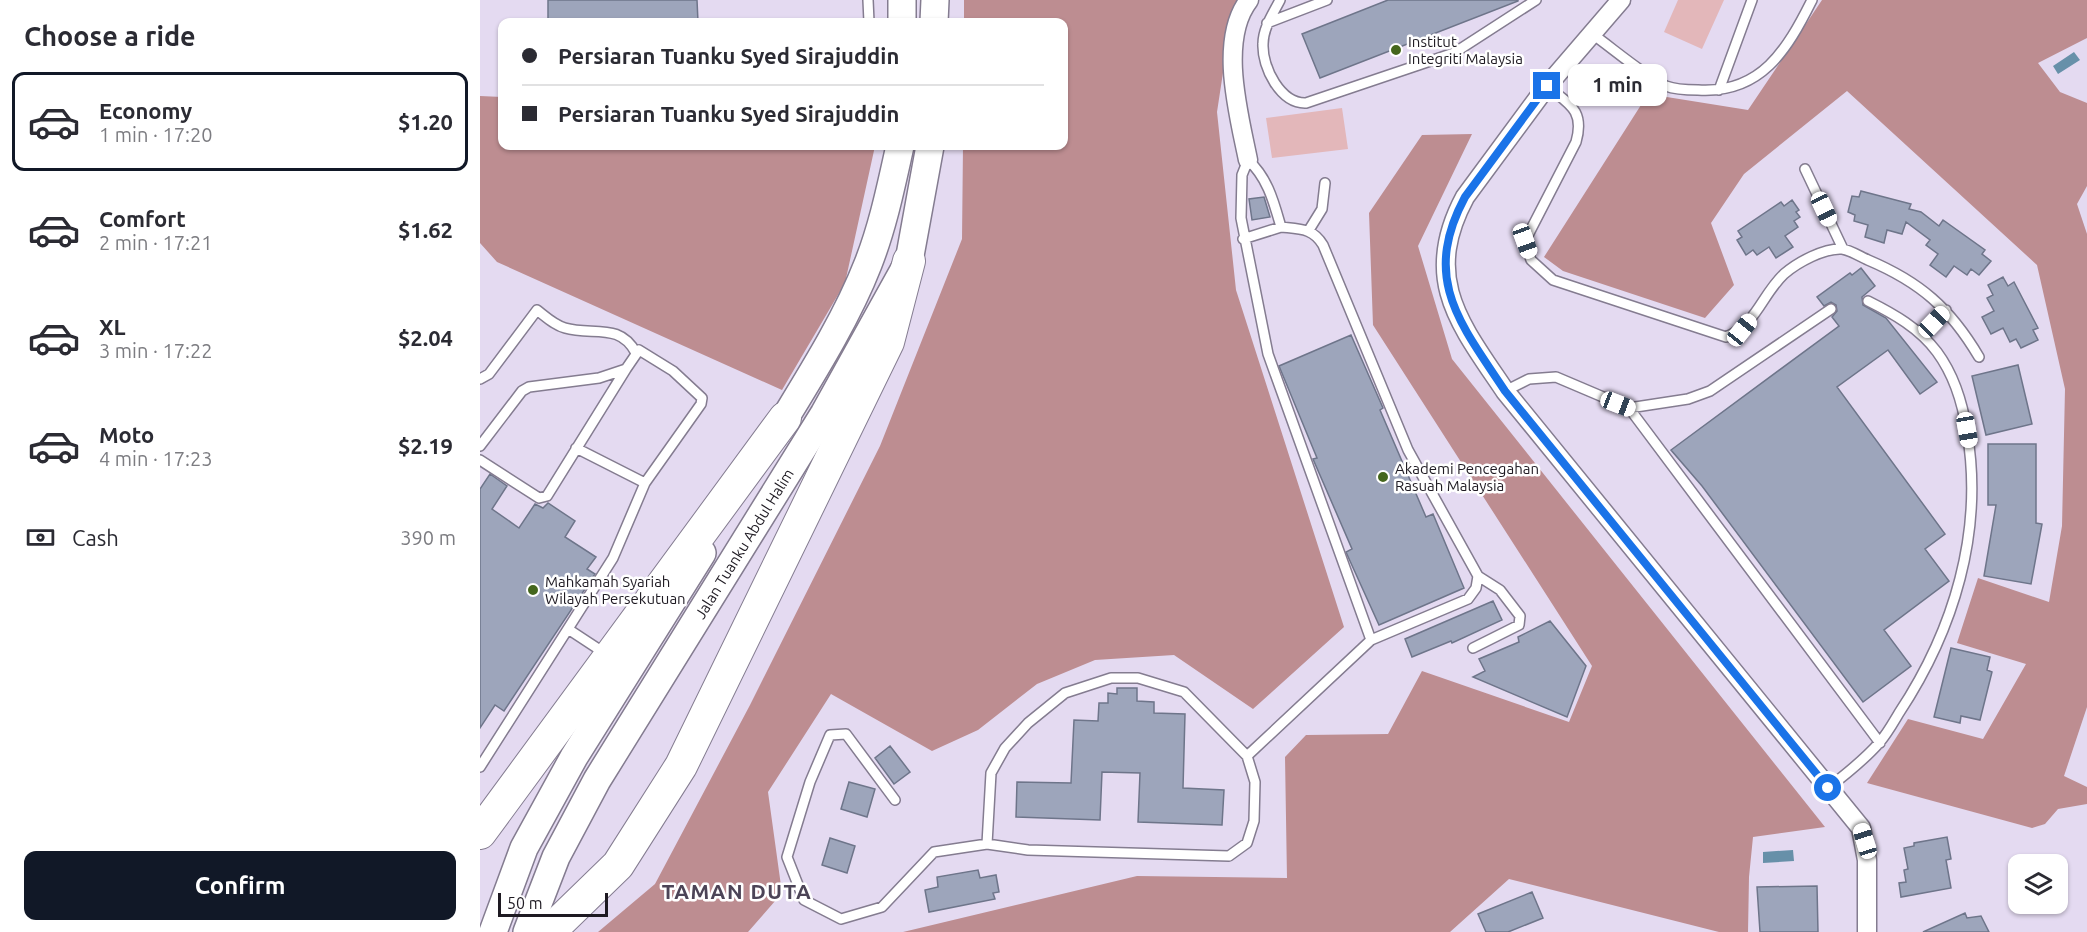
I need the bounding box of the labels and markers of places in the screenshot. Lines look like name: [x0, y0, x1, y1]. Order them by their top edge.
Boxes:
place label: Institut Integriti Malaysia: [1408, 33, 1523, 67]
marker: Institut Integriti Malaysia: [1389, 43, 1403, 57]
place label: Akademi Pencegahan Rasuah Malaysia: [1395, 460, 1539, 494]
marker: Akademi Pencegahan Rasuah Malaysia: [1376, 470, 1390, 484]
place label: Mahkamah Syariah Wilayah Persekutuan: [545, 573, 686, 607]
marker: Mahkamah Syariah Wilayah Persekutuan: [526, 583, 540, 597]

